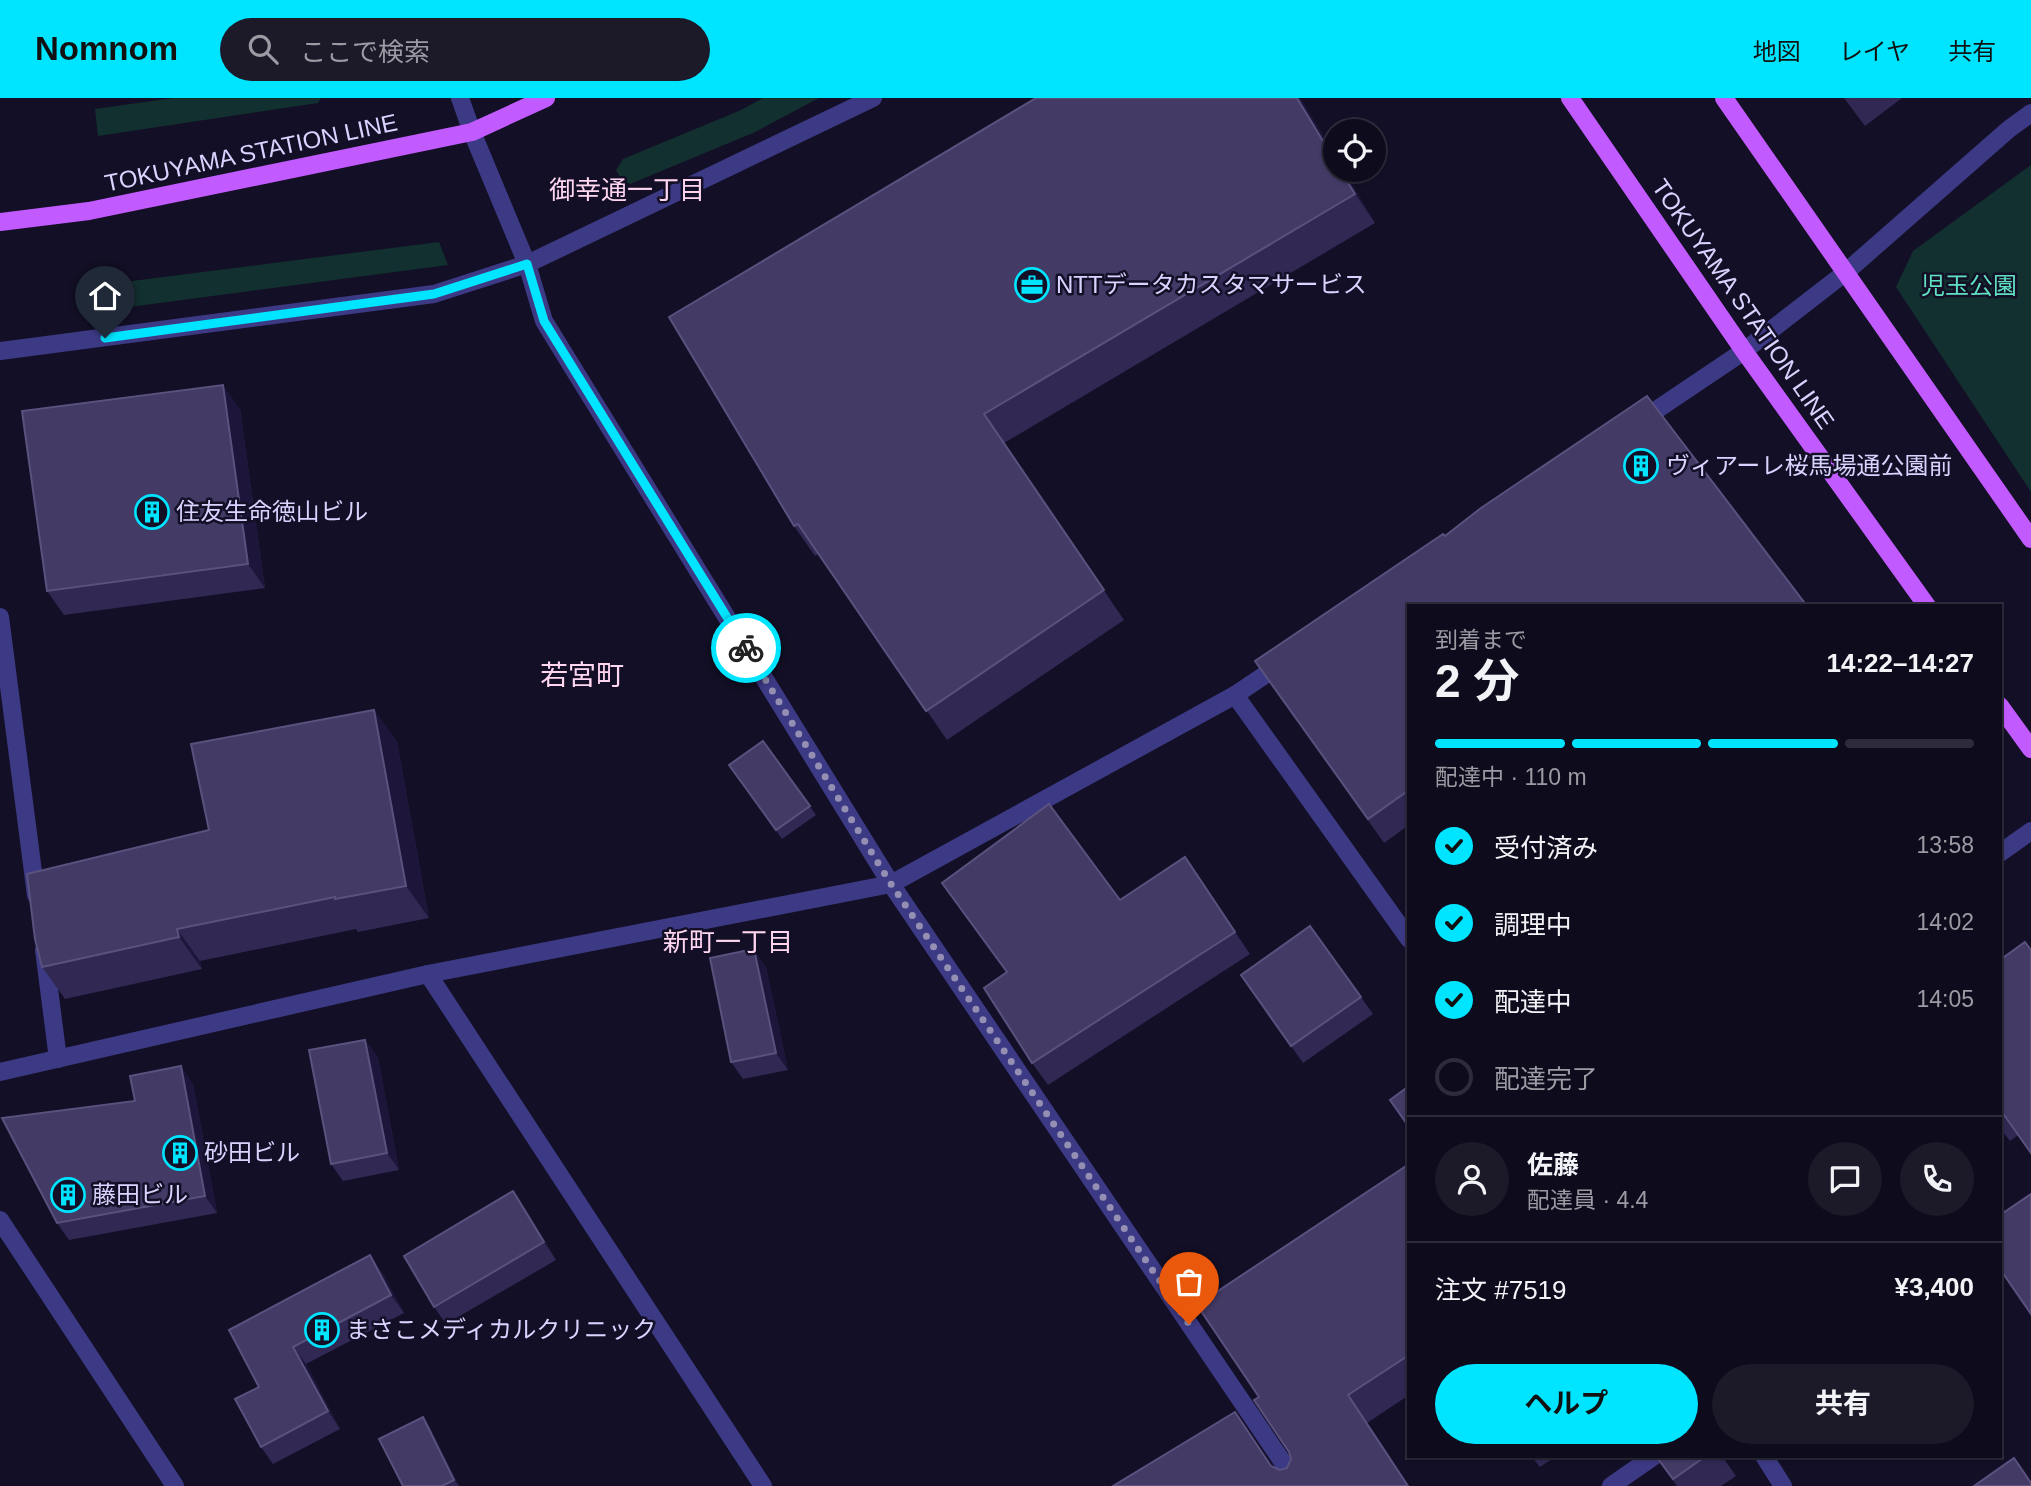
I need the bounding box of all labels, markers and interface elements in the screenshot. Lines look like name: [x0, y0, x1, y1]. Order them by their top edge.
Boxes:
search box: [220, 18, 710, 81]
text: Nomnom: [35, 30, 178, 67]
icon: search: [244, 30, 282, 68]
text: ここで検索: [300, 37, 430, 67]
text: 地図: [1753, 38, 1801, 65]
text: レイヤ: [1839, 38, 1910, 65]
text: 共有: [1948, 38, 1996, 65]
street label: TOKUYAMA STATION LINE: [102, 108, 400, 197]
map controls: [1323, 119, 1386, 182]
button: locate: [1323, 119, 1386, 182]
street label: TOKUYAMA STATION LINE: [1647, 174, 1840, 434]
district label: 御幸通一丁目: [549, 175, 705, 205]
pin: [75, 266, 135, 338]
office icon: NTTデータカスタマサービス: [1013, 266, 1051, 304]
place label: NTTデータカスタマサービス: [1056, 271, 1367, 298]
park label: 児玉公園: [1921, 272, 2017, 299]
icon: home: [86, 277, 124, 315]
building icon: ヴィアーレ桜馬場通公園前: [1622, 447, 1660, 485]
place label: ヴィアーレ桜馬場通公園前: [1666, 452, 1953, 479]
building icon: 住友生命徳山ビル: [133, 493, 171, 531]
place label: 住友生命徳山ビル: [176, 498, 368, 525]
courier: [711, 613, 781, 683]
text: 到着まで: [1435, 627, 1527, 653]
icon: bike: [727, 629, 765, 667]
text: 14:22–14:27: [1827, 648, 1974, 678]
text: 2 分: [1435, 655, 1519, 707]
district label: 若宮町: [540, 660, 624, 691]
text: 配達中 · 110 m: [1435, 764, 1587, 790]
icon: check: [1435, 827, 1473, 865]
text: 13:58: [1916, 832, 1974, 858]
text: 受付済み: [1494, 833, 1598, 863]
icon: check: [1435, 904, 1473, 942]
text: 14:02: [1916, 909, 1974, 935]
text: 調理中: [1494, 910, 1572, 940]
district label: 新町一丁目: [663, 927, 793, 957]
icon: check: [1435, 981, 1473, 1019]
text: 14:05: [1916, 986, 1974, 1012]
text: 配達中: [1494, 987, 1572, 1017]
text: 配達完了: [1494, 1064, 1598, 1094]
building icon: 砂田ビル: [161, 1134, 199, 1172]
place label: 砂田ビル: [204, 1139, 300, 1166]
button: person: [1435, 1142, 1509, 1216]
button: chat: [1808, 1142, 1882, 1216]
button: phone: [1900, 1142, 1974, 1216]
text: 佐藤: [1527, 1150, 1579, 1180]
building icon: 藤田ビル: [49, 1176, 87, 1214]
place label: 藤田ビル: [92, 1181, 188, 1208]
text: 配達員 · 4.4: [1527, 1187, 1648, 1213]
pin: [1159, 1252, 1219, 1324]
icon: bag: [1170, 1263, 1208, 1301]
text: ¥3,400: [1894, 1272, 1974, 1302]
text: 注文 #7519: [1435, 1275, 1567, 1305]
building icon: まさこメディカルクリニック: [303, 1311, 341, 1349]
place label: まさこメディカルクリニック: [346, 1316, 656, 1343]
button: ヘルプ: [1435, 1364, 1698, 1444]
button: 共有: [1712, 1364, 1974, 1444]

